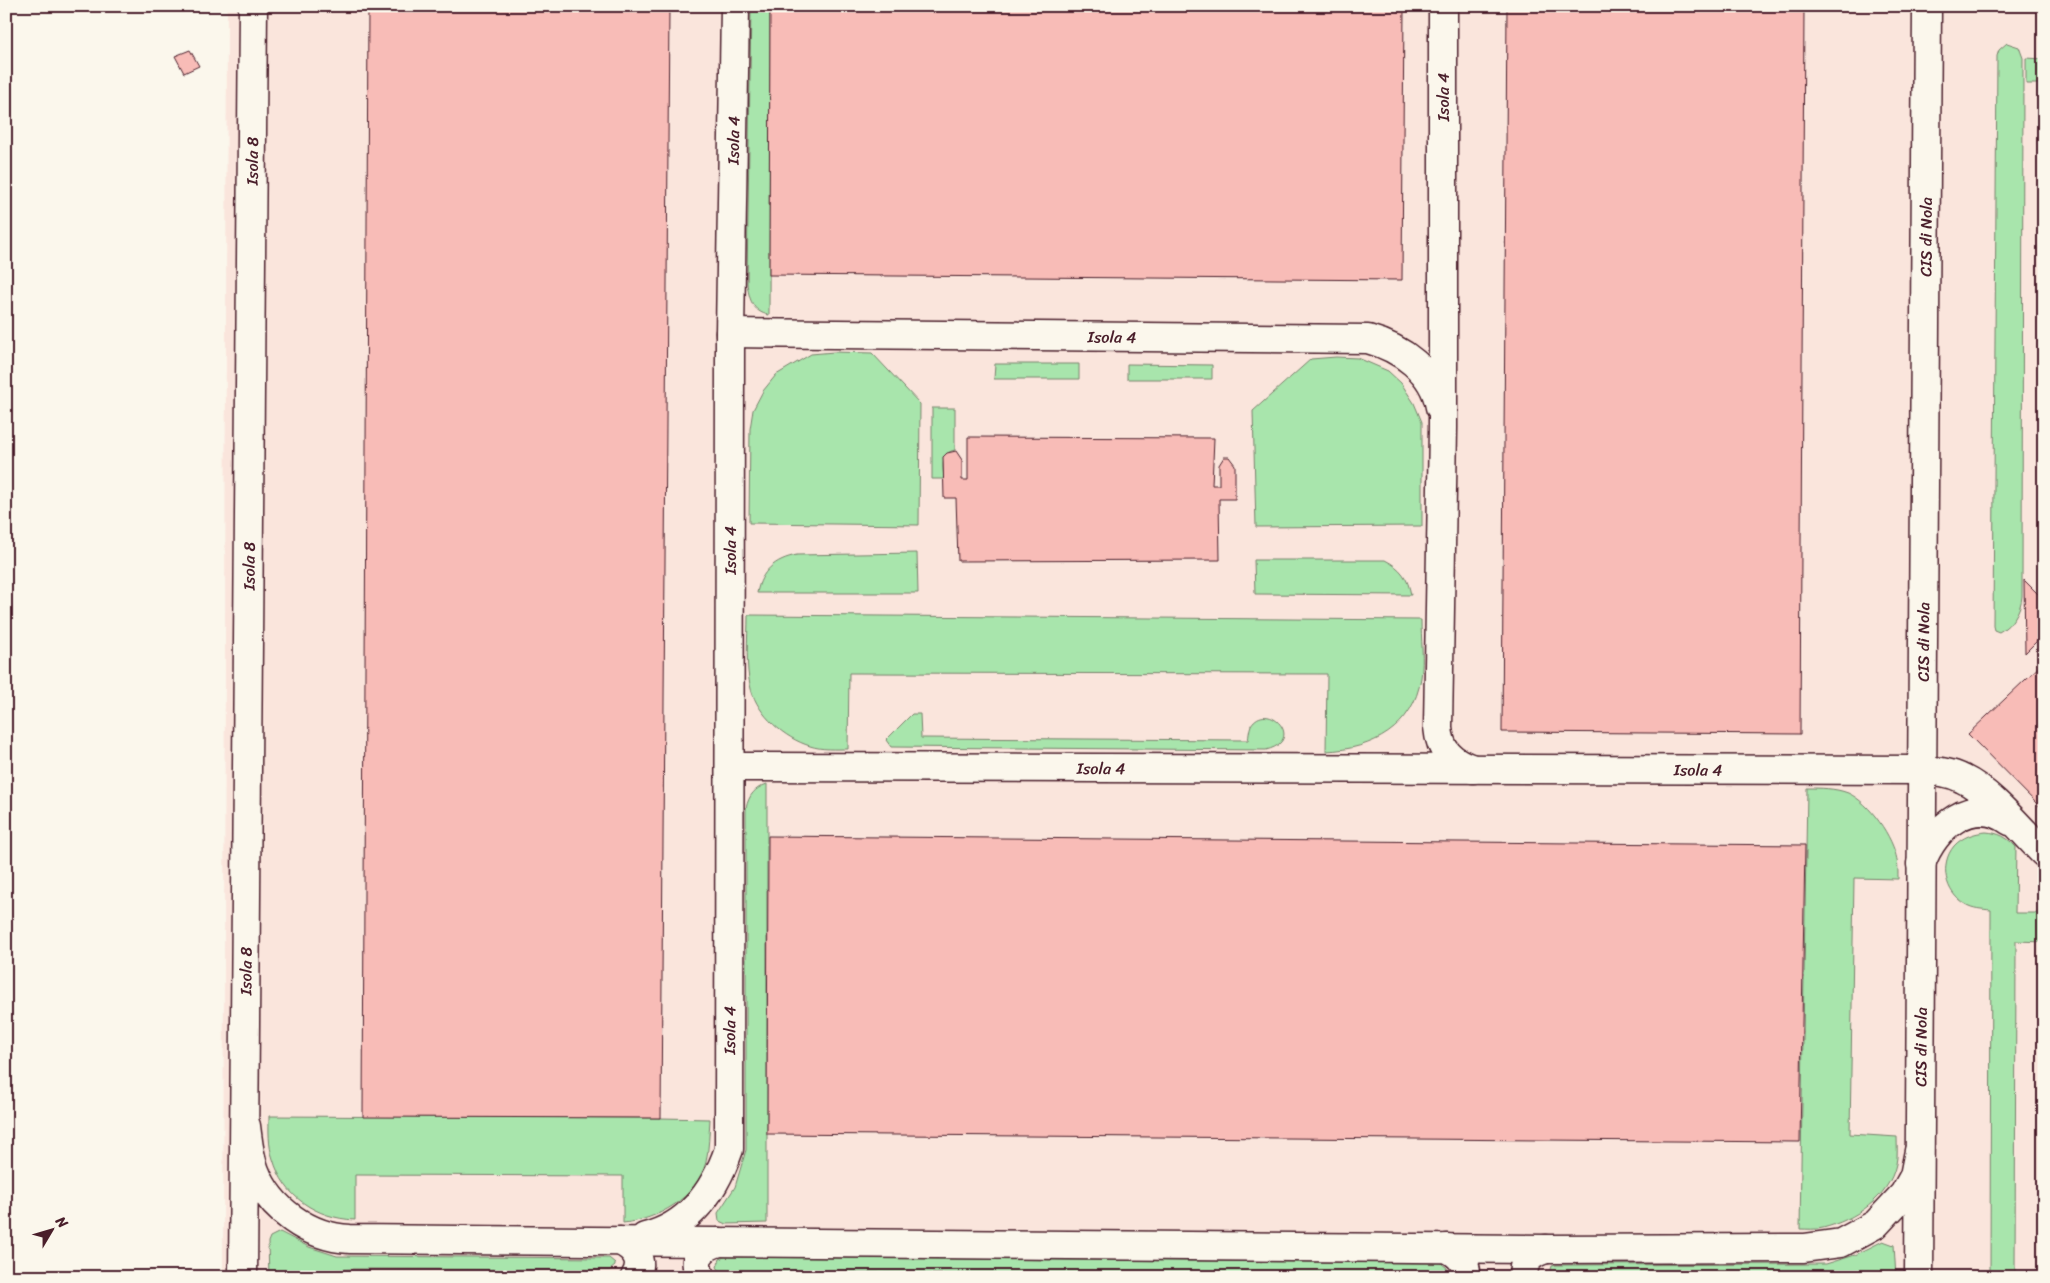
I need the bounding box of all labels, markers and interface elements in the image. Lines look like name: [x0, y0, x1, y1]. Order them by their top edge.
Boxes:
street label: Isola 4: [1429, 73, 1458, 122]
street label: Isola 4: [719, 116, 748, 166]
street label: Isola 8: [238, 136, 267, 186]
street label: CIS di Nola: [1911, 197, 1941, 277]
street label: Isola 4: [1087, 322, 1136, 352]
street label: Isola 4: [716, 526, 745, 576]
street label: Isola 8: [234, 541, 264, 591]
street label: CIS di Nola: [1909, 602, 1938, 682]
street label: Isola 4: [1076, 754, 1125, 783]
street label: Isola 4: [1673, 755, 1722, 784]
street label: Isola 8: [231, 946, 261, 996]
street label: Isola 4: [715, 1006, 744, 1056]
street label: CIS di Nola: [1906, 1007, 1936, 1087]
north arrow: [28, 1206, 78, 1256]
text: N: [48, 1210, 75, 1234]

